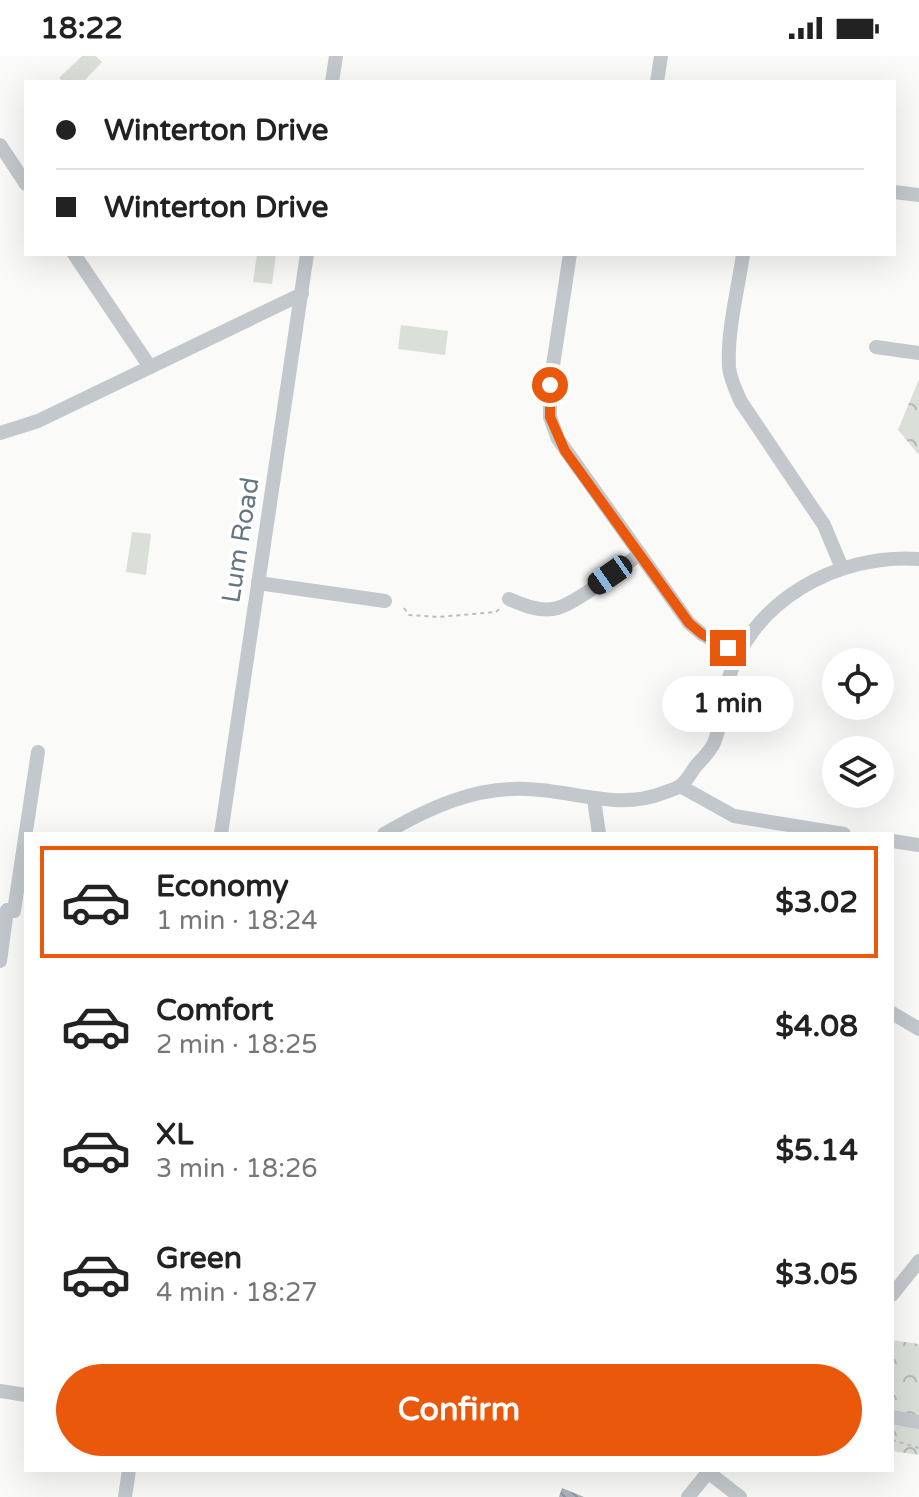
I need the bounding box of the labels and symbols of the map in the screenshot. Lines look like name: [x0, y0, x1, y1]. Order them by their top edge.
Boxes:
route start: [532, 367, 568, 403]
street label: Lum Road: [215, 475, 266, 605]
car: [583, 551, 637, 599]
route end: [710, 630, 746, 666]
callout: 1 min: [662, 676, 794, 732]

